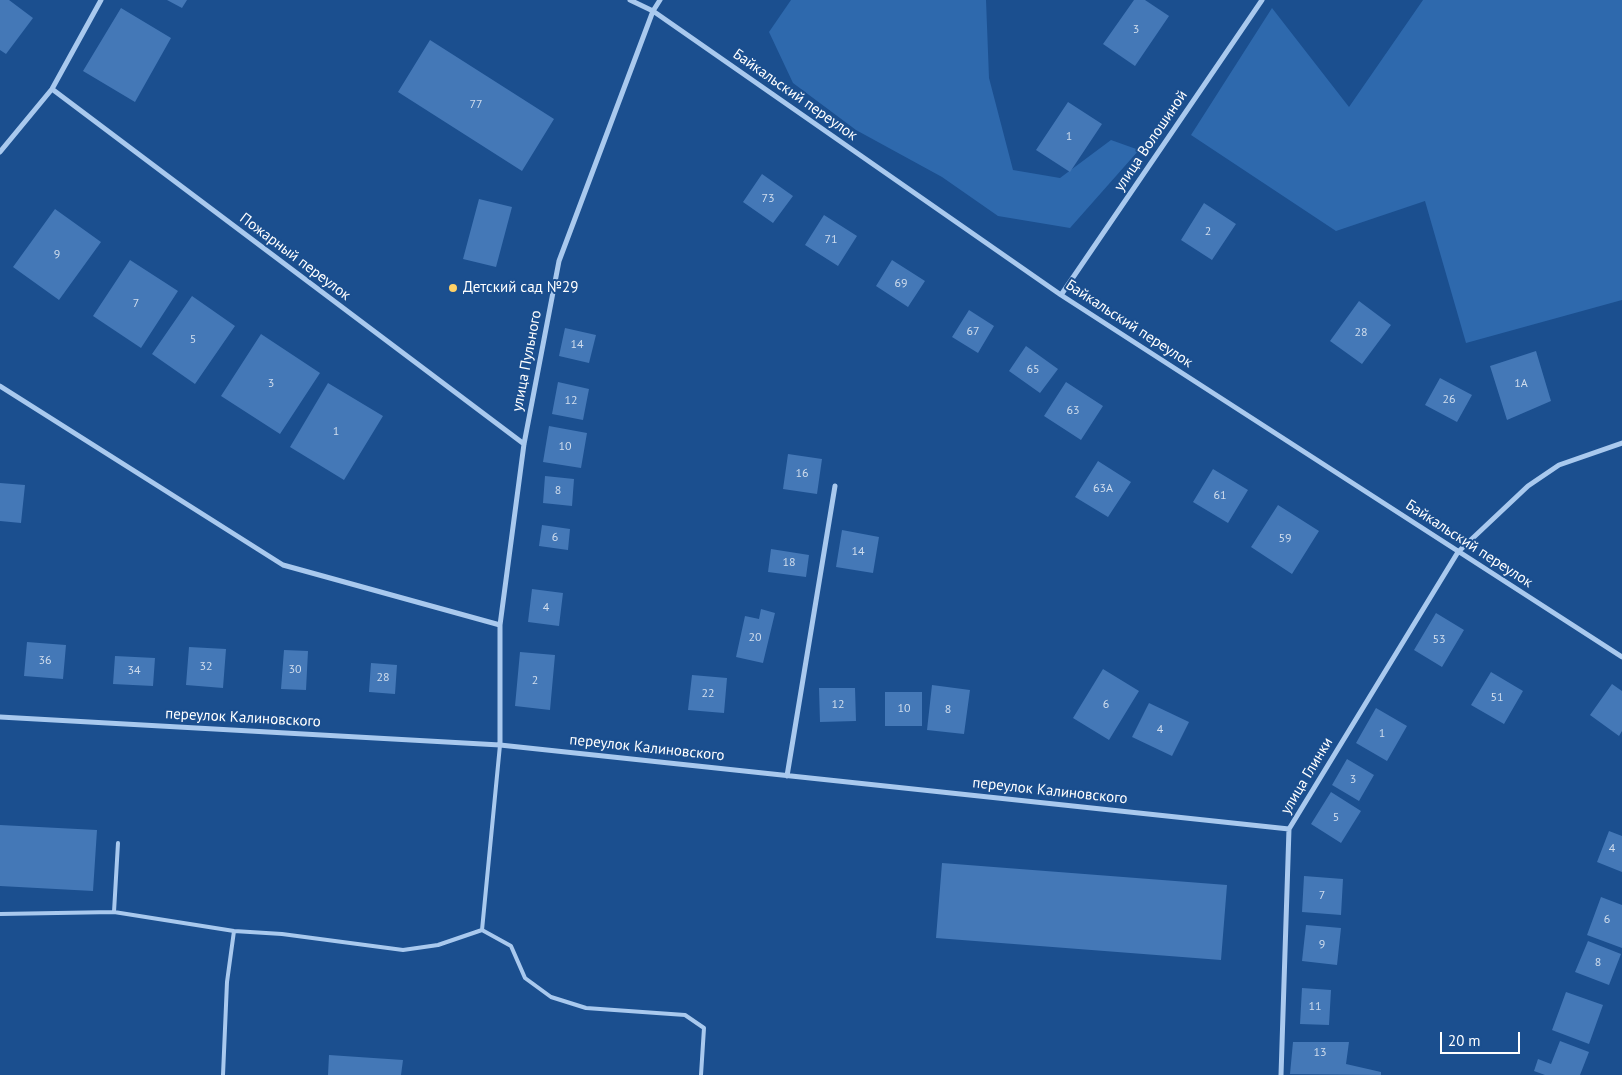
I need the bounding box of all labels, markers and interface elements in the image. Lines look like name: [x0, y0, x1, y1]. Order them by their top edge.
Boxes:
house number: 3: [1133, 23, 1139, 37]
street label: Байкальский переулок: [729, 45, 861, 145]
street label: улица Волошиной: [1111, 87, 1191, 195]
house number: 77: [469, 98, 483, 112]
house number: 1: [1066, 130, 1072, 144]
house number: 73: [761, 192, 775, 206]
street label: Пожарный переулок: [236, 209, 354, 305]
house number: 2: [1205, 225, 1211, 239]
house number: 71: [824, 233, 838, 247]
house number: 9: [54, 248, 60, 262]
street label: Байкальский переулок: [1062, 276, 1196, 372]
house number: 69: [894, 277, 908, 291]
place label: Детский сад №29: [463, 279, 578, 297]
marker: Детский сад №29: [447, 282, 459, 294]
house number: 7: [133, 297, 139, 311]
street label: улица Пульного: [508, 309, 546, 413]
house number: 67: [966, 325, 980, 339]
house number: 28: [1354, 326, 1368, 340]
house number: 5: [190, 333, 196, 347]
house number: 14: [570, 338, 584, 352]
house number: 65: [1026, 363, 1040, 377]
house number: 3: [268, 377, 274, 391]
house number: 1А: [1514, 377, 1528, 391]
house number: 26: [1442, 393, 1456, 407]
house number: 12: [564, 394, 578, 408]
house number: 63: [1066, 404, 1080, 418]
house number: 1: [333, 425, 339, 439]
house number: 10: [558, 440, 572, 454]
house number: 16: [795, 467, 809, 481]
house number: 63А: [1093, 482, 1113, 496]
house number: 8: [555, 484, 561, 498]
house number: 61: [1213, 489, 1227, 503]
street label: Байкальский переулок: [1402, 496, 1536, 592]
house number: 6: [552, 531, 558, 545]
house number: 59: [1278, 532, 1292, 546]
house number: 14: [851, 545, 865, 559]
house number: 18: [782, 556, 796, 570]
house number: 4: [543, 601, 549, 615]
house number: 20: [748, 631, 762, 645]
house number: 53: [1432, 633, 1446, 647]
house number: 36: [38, 654, 52, 668]
house number: 32: [199, 660, 213, 674]
house number: 30: [288, 663, 302, 677]
house number: 34: [127, 664, 141, 678]
house number: 28: [376, 671, 390, 685]
house number: 2: [532, 674, 538, 688]
house number: 22: [701, 687, 715, 701]
house number: 51: [1490, 691, 1504, 705]
house number: 12: [831, 698, 845, 712]
house number: 6: [1103, 698, 1109, 712]
house number: 10: [897, 702, 911, 716]
house number: 8: [945, 703, 951, 717]
street label: переулок Калиновского: [165, 705, 321, 731]
house number: 4: [1157, 723, 1163, 737]
house number: 1: [1379, 727, 1385, 741]
street label: переулок Калиновского: [569, 731, 725, 765]
street label: улица Глинки: [1277, 734, 1337, 818]
house number: 3: [1350, 773, 1356, 787]
street label: переулок Калиновского: [972, 774, 1128, 808]
house number: 5: [1333, 811, 1339, 825]
house number: 4: [1609, 842, 1615, 856]
house number: 7: [1319, 889, 1325, 903]
house number: 6: [1604, 913, 1610, 927]
house number: 9: [1319, 938, 1325, 952]
house number: 8: [1595, 956, 1601, 970]
house number: 11: [1308, 1000, 1322, 1014]
scale bar: [1442, 1022, 1522, 1054]
text: 20 m: [1448, 1031, 1481, 1050]
house number: 13: [1313, 1046, 1327, 1060]

